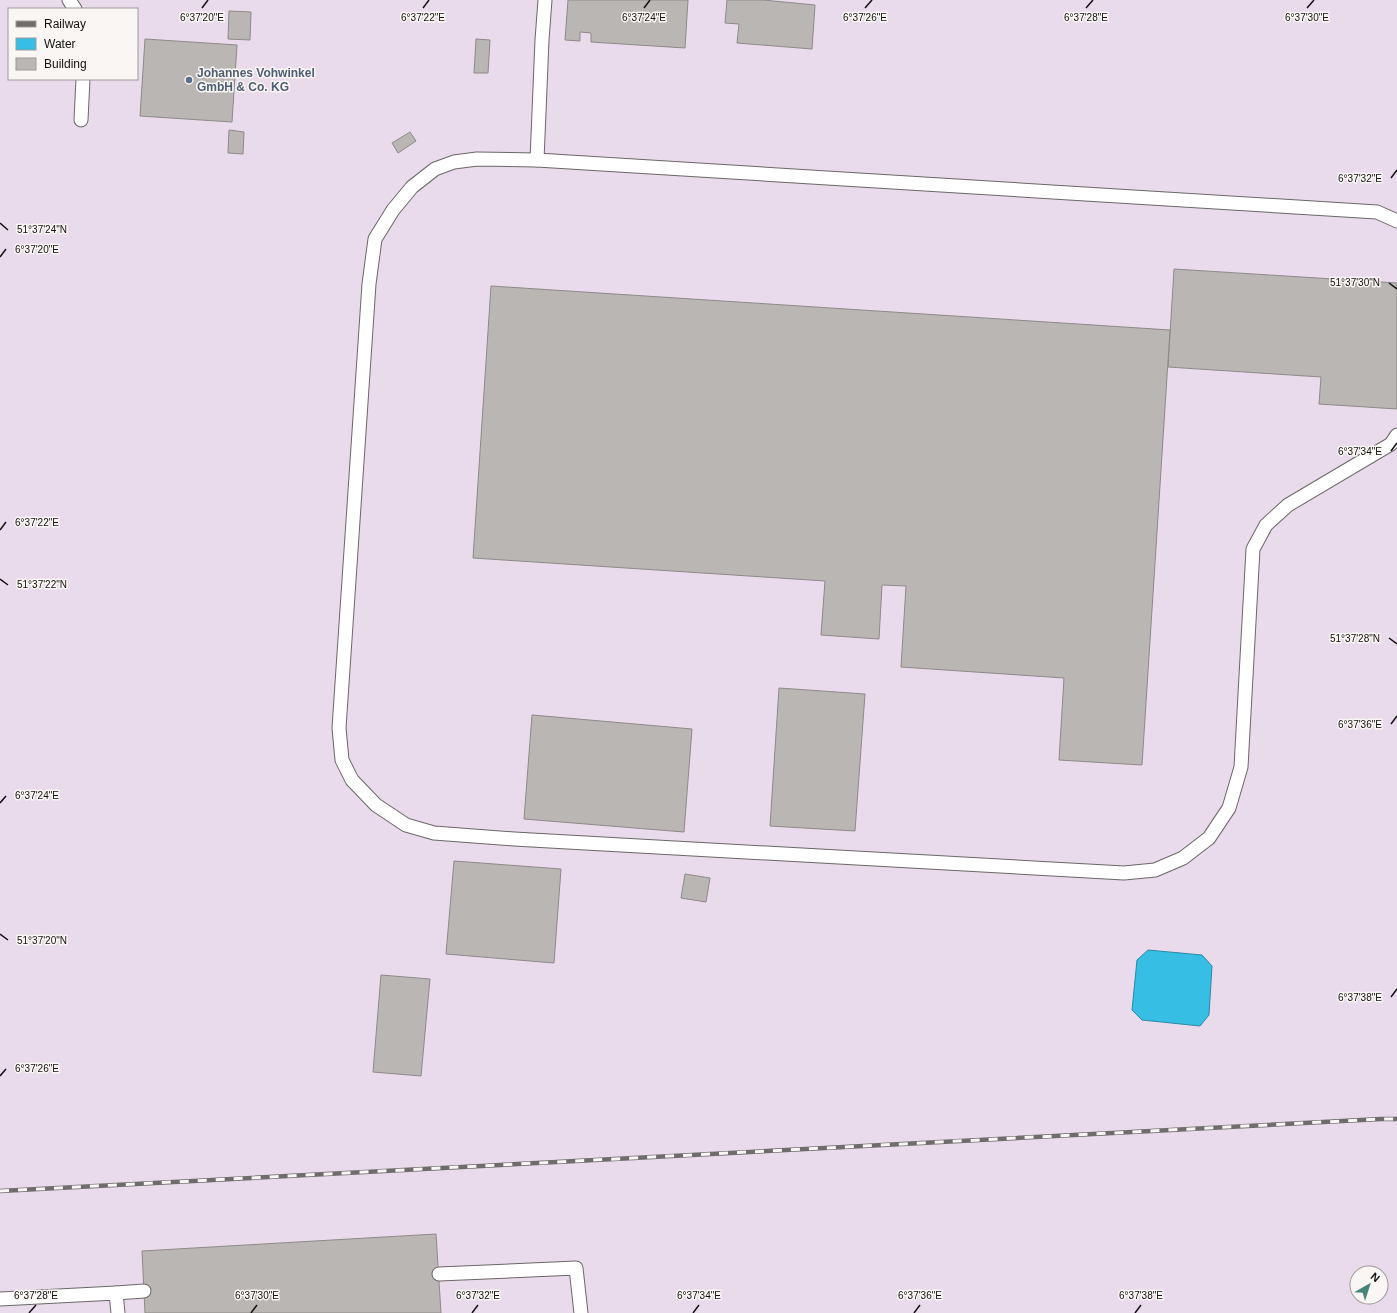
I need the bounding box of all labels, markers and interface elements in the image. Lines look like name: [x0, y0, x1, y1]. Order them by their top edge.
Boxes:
legend: [8, 8, 138, 80]
text: 6°37'20"E: [180, 12, 224, 23]
text: 6°37'22"E: [401, 12, 445, 23]
text: 6°37'24"E: [622, 12, 666, 23]
text: 6°37'26"E: [843, 12, 887, 23]
text: 6°37'28"E: [1064, 12, 1108, 23]
text: 6°37'30"E: [1285, 12, 1329, 23]
text: Railway: [44, 17, 86, 31]
text: Water: [44, 37, 76, 51]
text: Building: [44, 57, 87, 71]
place label: Johannes Vohwinkel GmbH & Co. KG: [197, 66, 315, 94]
marker: Johannes Vohwinkel GmbH & Co. KG: [184, 75, 194, 85]
text: 6°37'32"E: [1338, 173, 1382, 184]
text: 51°37'24"N: [17, 224, 67, 235]
text: 6°37'20"E: [15, 244, 59, 255]
text: 51°37'30"N: [1330, 277, 1380, 288]
text: 6°37'34"E: [1338, 446, 1382, 457]
text: 6°37'22"E: [15, 517, 59, 528]
text: 51°37'22"N: [17, 579, 67, 590]
text: 51°37'28"N: [1330, 633, 1380, 644]
text: 6°37'36"E: [1338, 719, 1382, 730]
text: 6°37'24"E: [15, 790, 59, 801]
text: 51°37'20"N: [17, 935, 67, 946]
text: 6°37'38"E: [1338, 992, 1382, 1003]
text: 6°37'26"E: [15, 1063, 59, 1074]
north arrow: [1349, 1265, 1389, 1305]
text: N: [1368, 1270, 1382, 1284]
text: 6°37'28"E: [14, 1290, 58, 1301]
text: 6°37'30"E: [235, 1290, 279, 1301]
text: 6°37'32"E: [456, 1290, 500, 1301]
text: 6°37'34"E: [677, 1290, 721, 1301]
text: 6°37'36"E: [898, 1290, 942, 1301]
text: 6°37'38"E: [1119, 1290, 1163, 1301]

